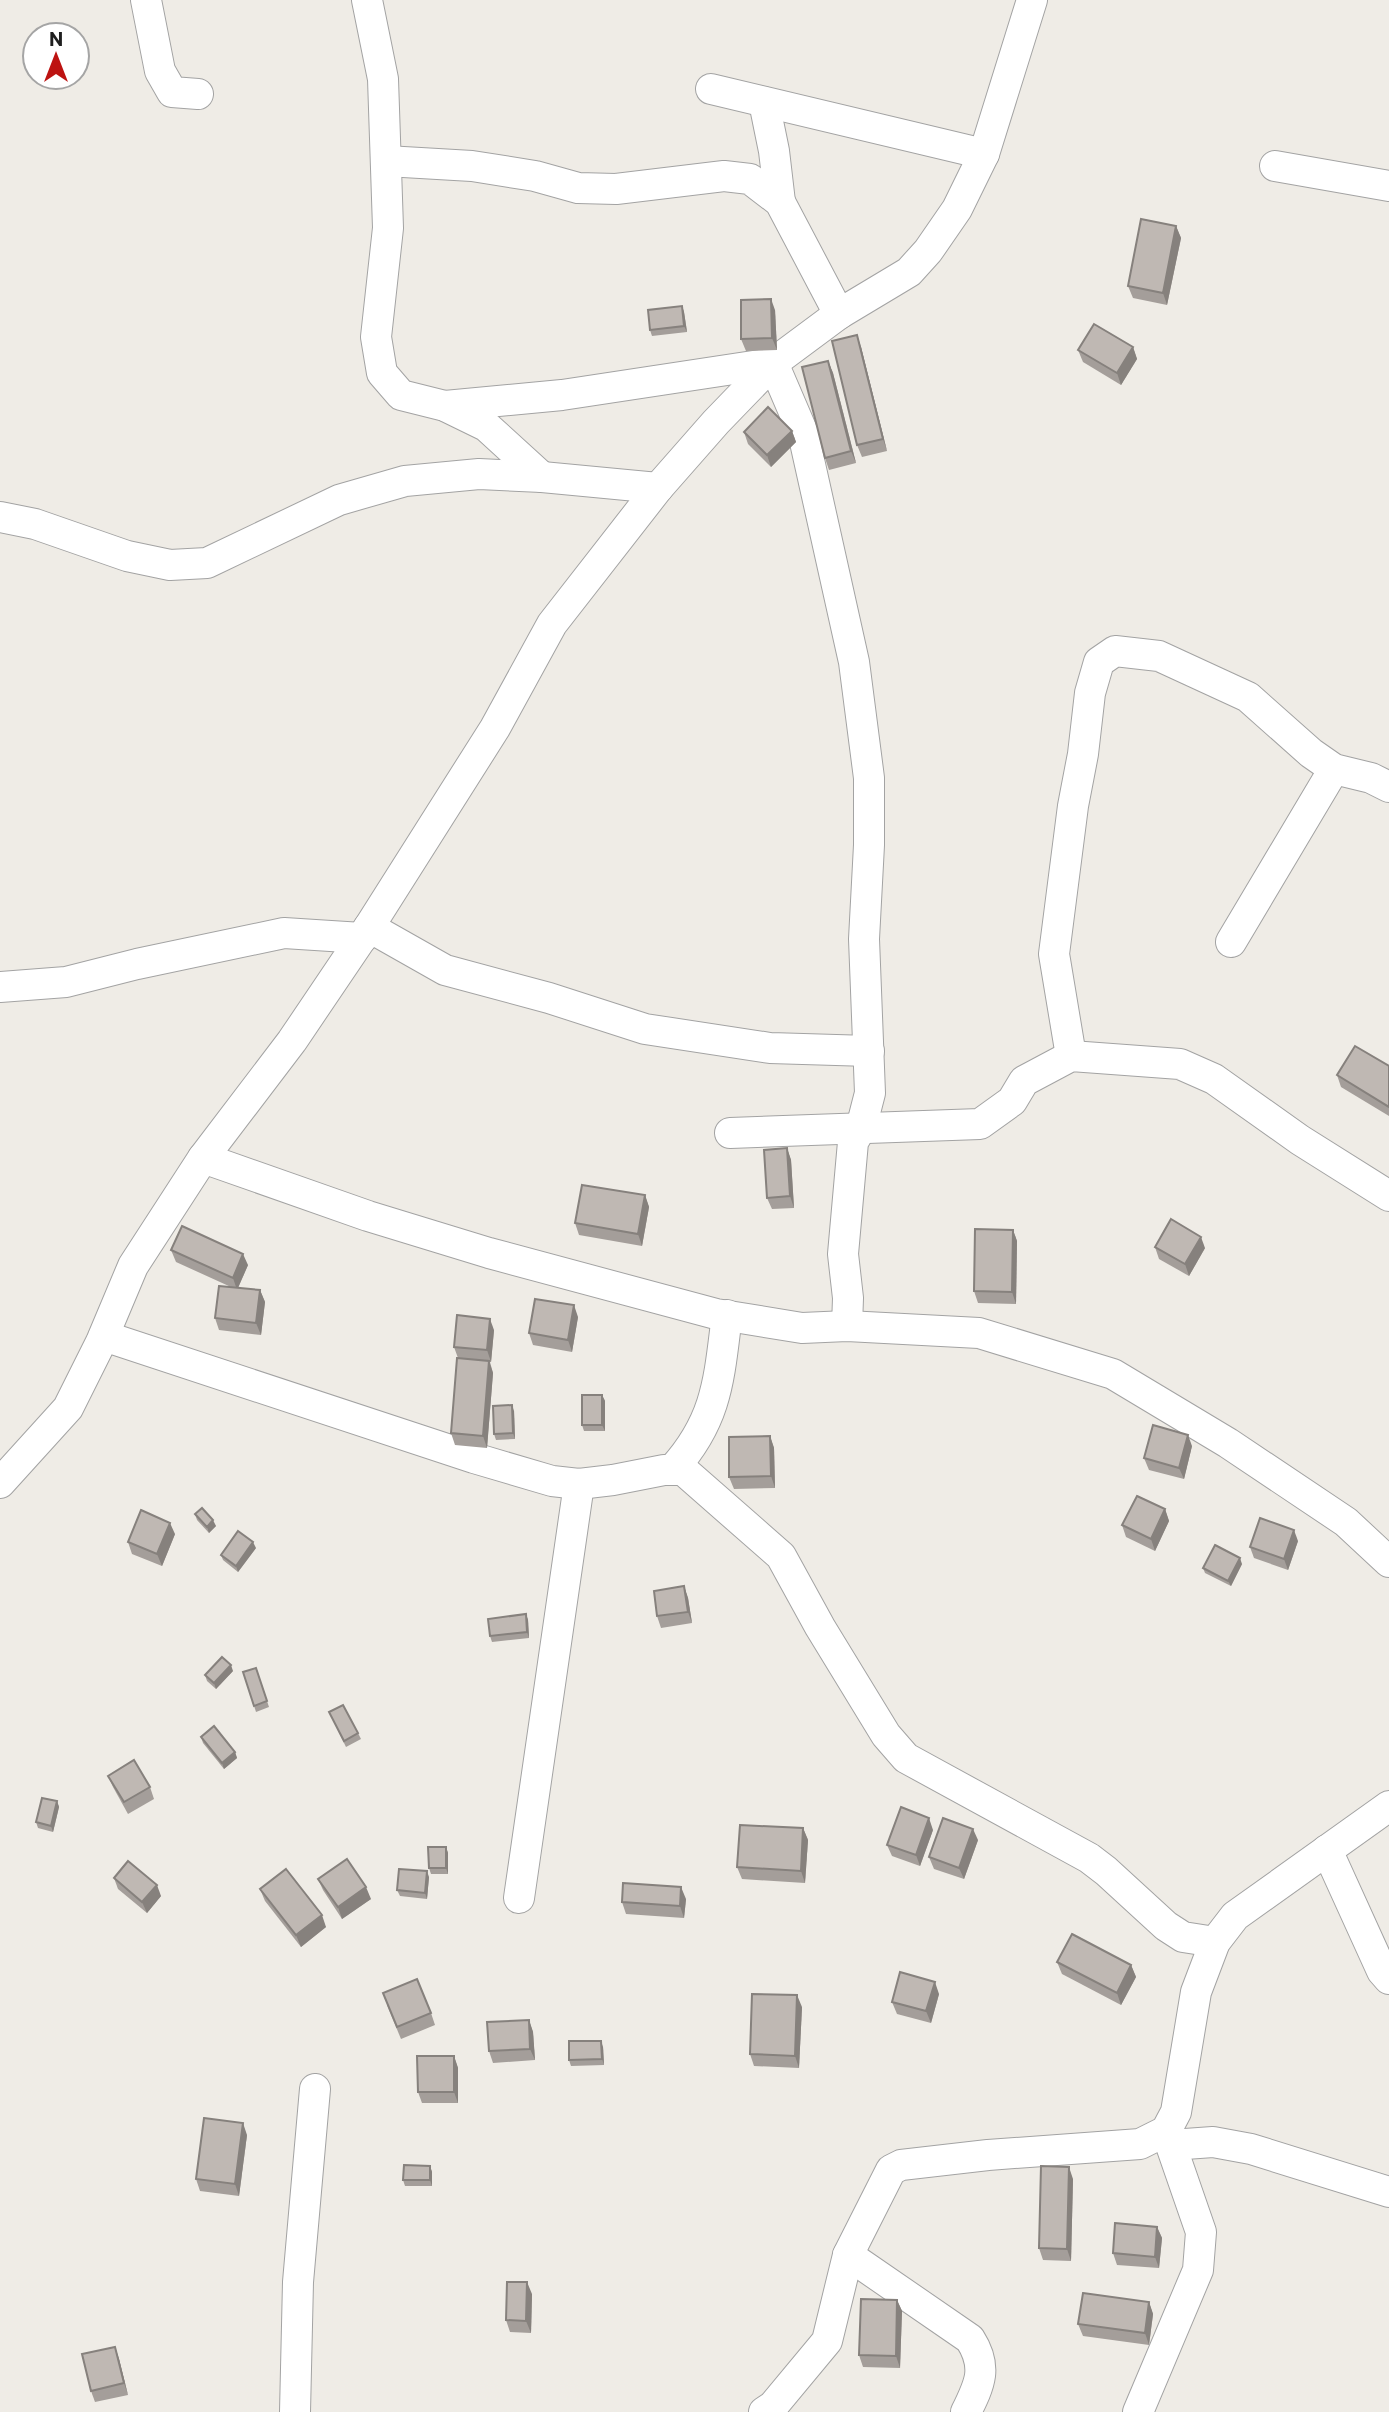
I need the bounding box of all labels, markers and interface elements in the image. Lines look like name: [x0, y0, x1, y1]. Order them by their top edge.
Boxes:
north arrow: [21, 21, 91, 91]
text: N: [49, 27, 63, 50]

